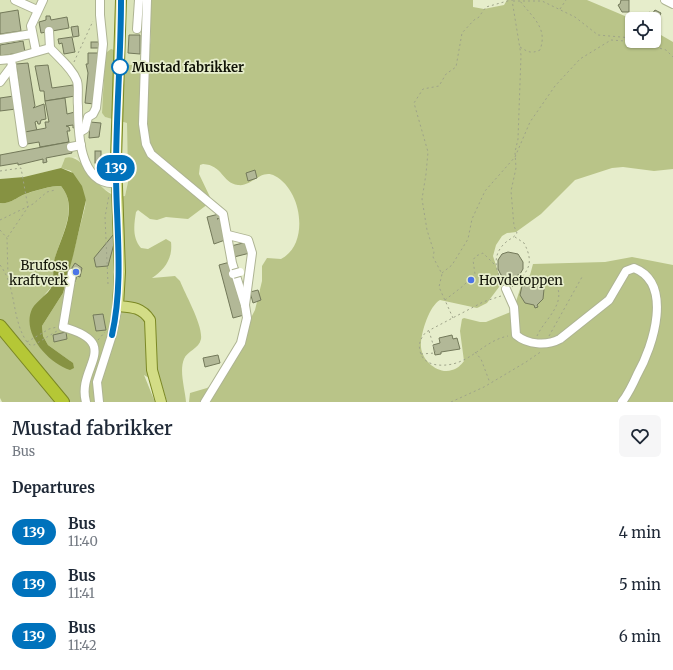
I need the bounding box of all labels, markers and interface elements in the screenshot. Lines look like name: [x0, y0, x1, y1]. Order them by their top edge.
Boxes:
map controls: [625, 12, 661, 48]
button: locate: [625, 12, 661, 48]
marker: Mustad fabrikker: [111, 58, 129, 76]
place label: Mustad fabrikker: [132, 59, 244, 76]
line badge: 139: [93, 155, 139, 181]
text: 139: [105, 159, 127, 177]
place label: Brufoss kraftverk: [9, 257, 69, 289]
marker: Brufoss kraftverk: [71, 267, 81, 277]
place label: Hovdetoppen: [479, 272, 563, 289]
marker: Hovdetoppen: [466, 275, 476, 285]
button: heart: [619, 415, 661, 457]
text: Mustad fabrikker: [12, 416, 173, 440]
text: Bus: [12, 443, 35, 460]
text: Departures: [12, 478, 95, 497]
text: Bus: [68, 514, 96, 533]
text: 139: [23, 523, 45, 541]
text: 4 min: [619, 523, 661, 542]
text: 11:40: [68, 533, 98, 550]
text: Bus: [68, 566, 96, 585]
text: 139: [23, 575, 45, 593]
text: 5 min: [619, 575, 661, 594]
text: 11:41: [68, 585, 95, 602]
text: Bus: [68, 618, 96, 637]
text: 139: [23, 627, 45, 645]
text: 6 min: [619, 627, 661, 646]
text: 11:42: [68, 637, 97, 654]

